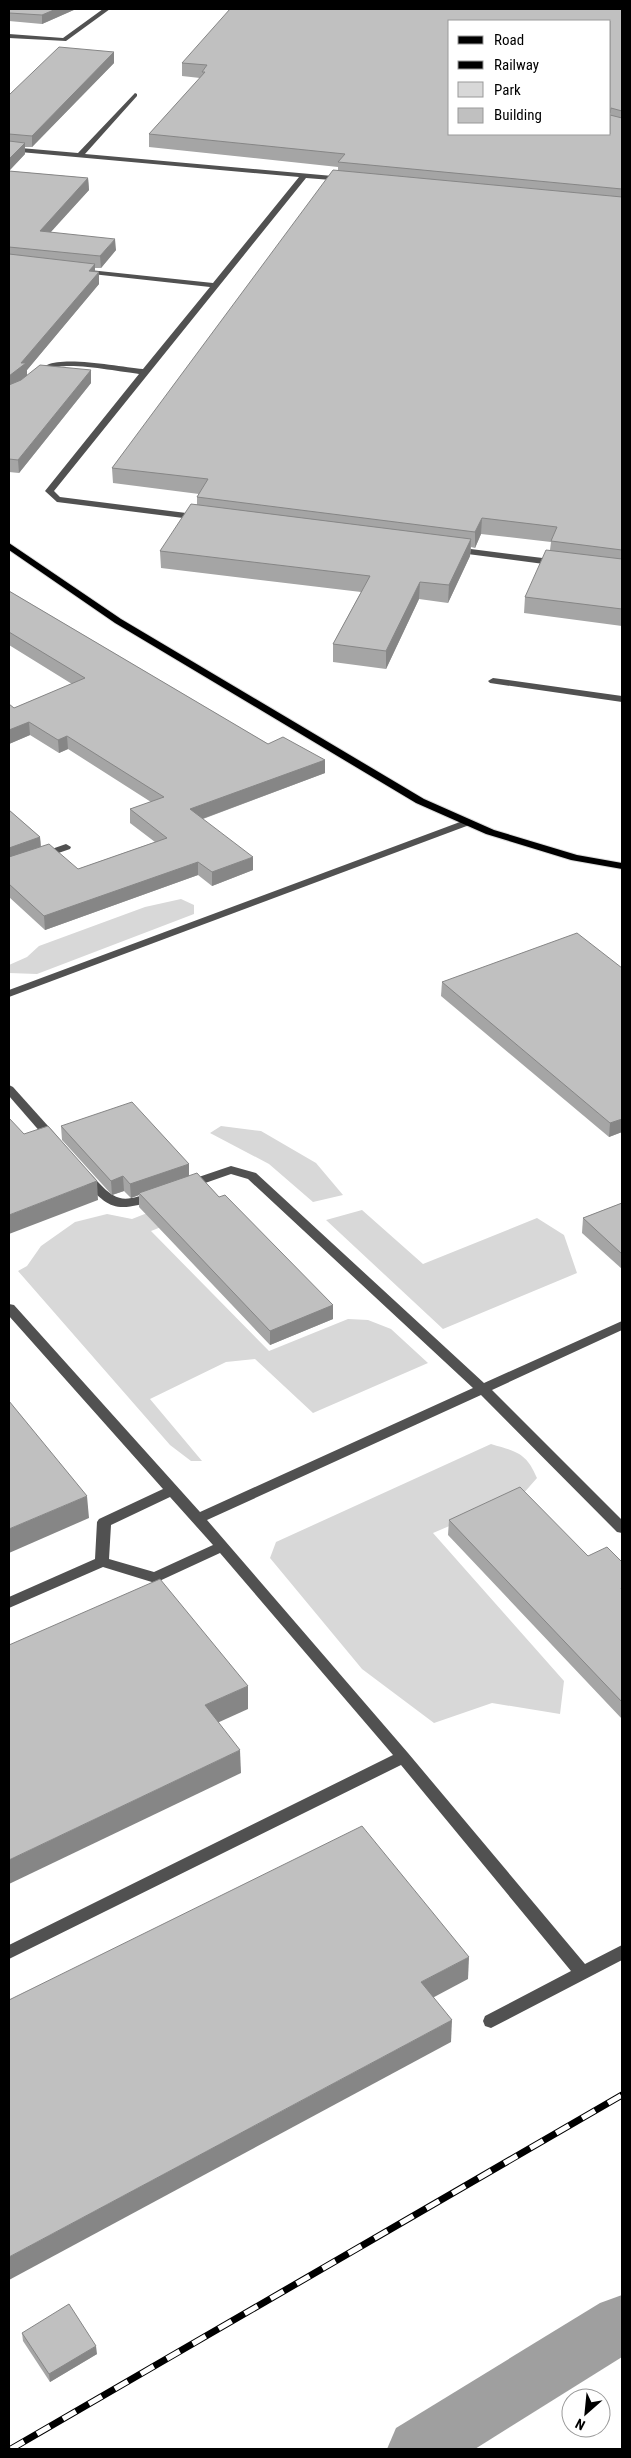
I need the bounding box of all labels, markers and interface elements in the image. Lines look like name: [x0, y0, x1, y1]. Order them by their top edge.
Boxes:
legend: [448, 20, 611, 135]
text: Road: [494, 31, 524, 49]
text: Railway: [494, 56, 539, 74]
text: Park: [494, 81, 521, 99]
text: Building: [494, 106, 542, 124]
north arrow: [561, 2388, 611, 2438]
text: N: [573, 2416, 588, 2434]

